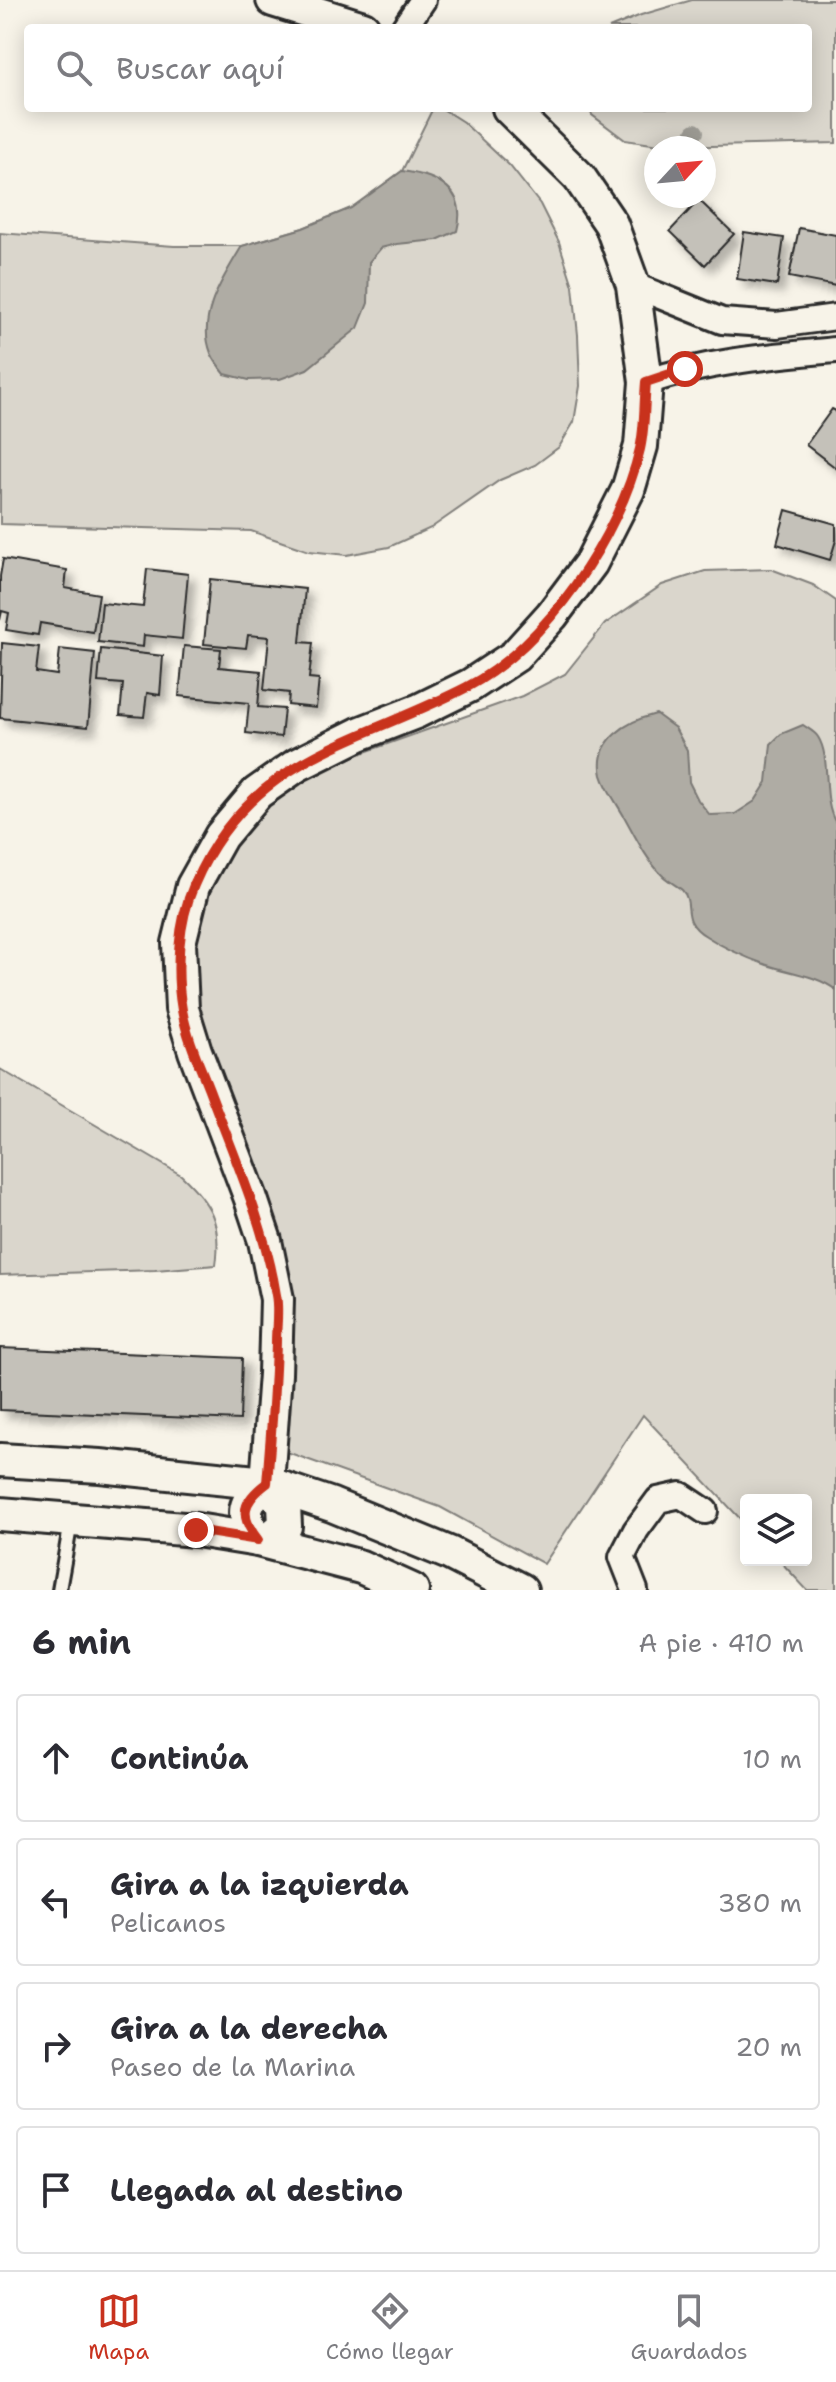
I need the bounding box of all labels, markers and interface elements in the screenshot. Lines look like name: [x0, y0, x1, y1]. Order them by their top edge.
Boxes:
search box: [24, 24, 812, 112]
icon: search: [52, 46, 96, 90]
text: Buscar aquí: [116, 48, 284, 89]
north arrow: [644, 136, 716, 208]
route start: [667, 351, 703, 387]
map controls: [740, 1494, 812, 1566]
button: layers: [740, 1494, 812, 1566]
route end: [178, 1512, 214, 1548]
text: 6 min: [32, 1619, 131, 1665]
text: A pie · 410 m: [639, 1625, 804, 1660]
icon: ahead: [34, 1736, 78, 1780]
text: Continúa: [110, 1738, 249, 1779]
text: 10 m: [742, 1741, 802, 1776]
text: Gira a la izquierda: [110, 1864, 409, 1905]
icon: left: [34, 1880, 78, 1924]
text: 380 m: [717, 1885, 802, 1920]
text: Pelicanos: [110, 1905, 226, 1940]
text: Gira a la derecha: [110, 2008, 388, 2049]
icon: right: [34, 2024, 78, 2068]
text: 20 m: [735, 2029, 802, 2064]
text: Paseo de la Marina: [110, 2049, 355, 2084]
icon: arrive: [34, 2168, 78, 2212]
text: Llegada al destino: [110, 2170, 403, 2211]
tab: Mapa: [88, 2289, 149, 2366]
tab: Cómo llegar: [326, 2289, 454, 2366]
tab: Guardados: [631, 2289, 748, 2366]

